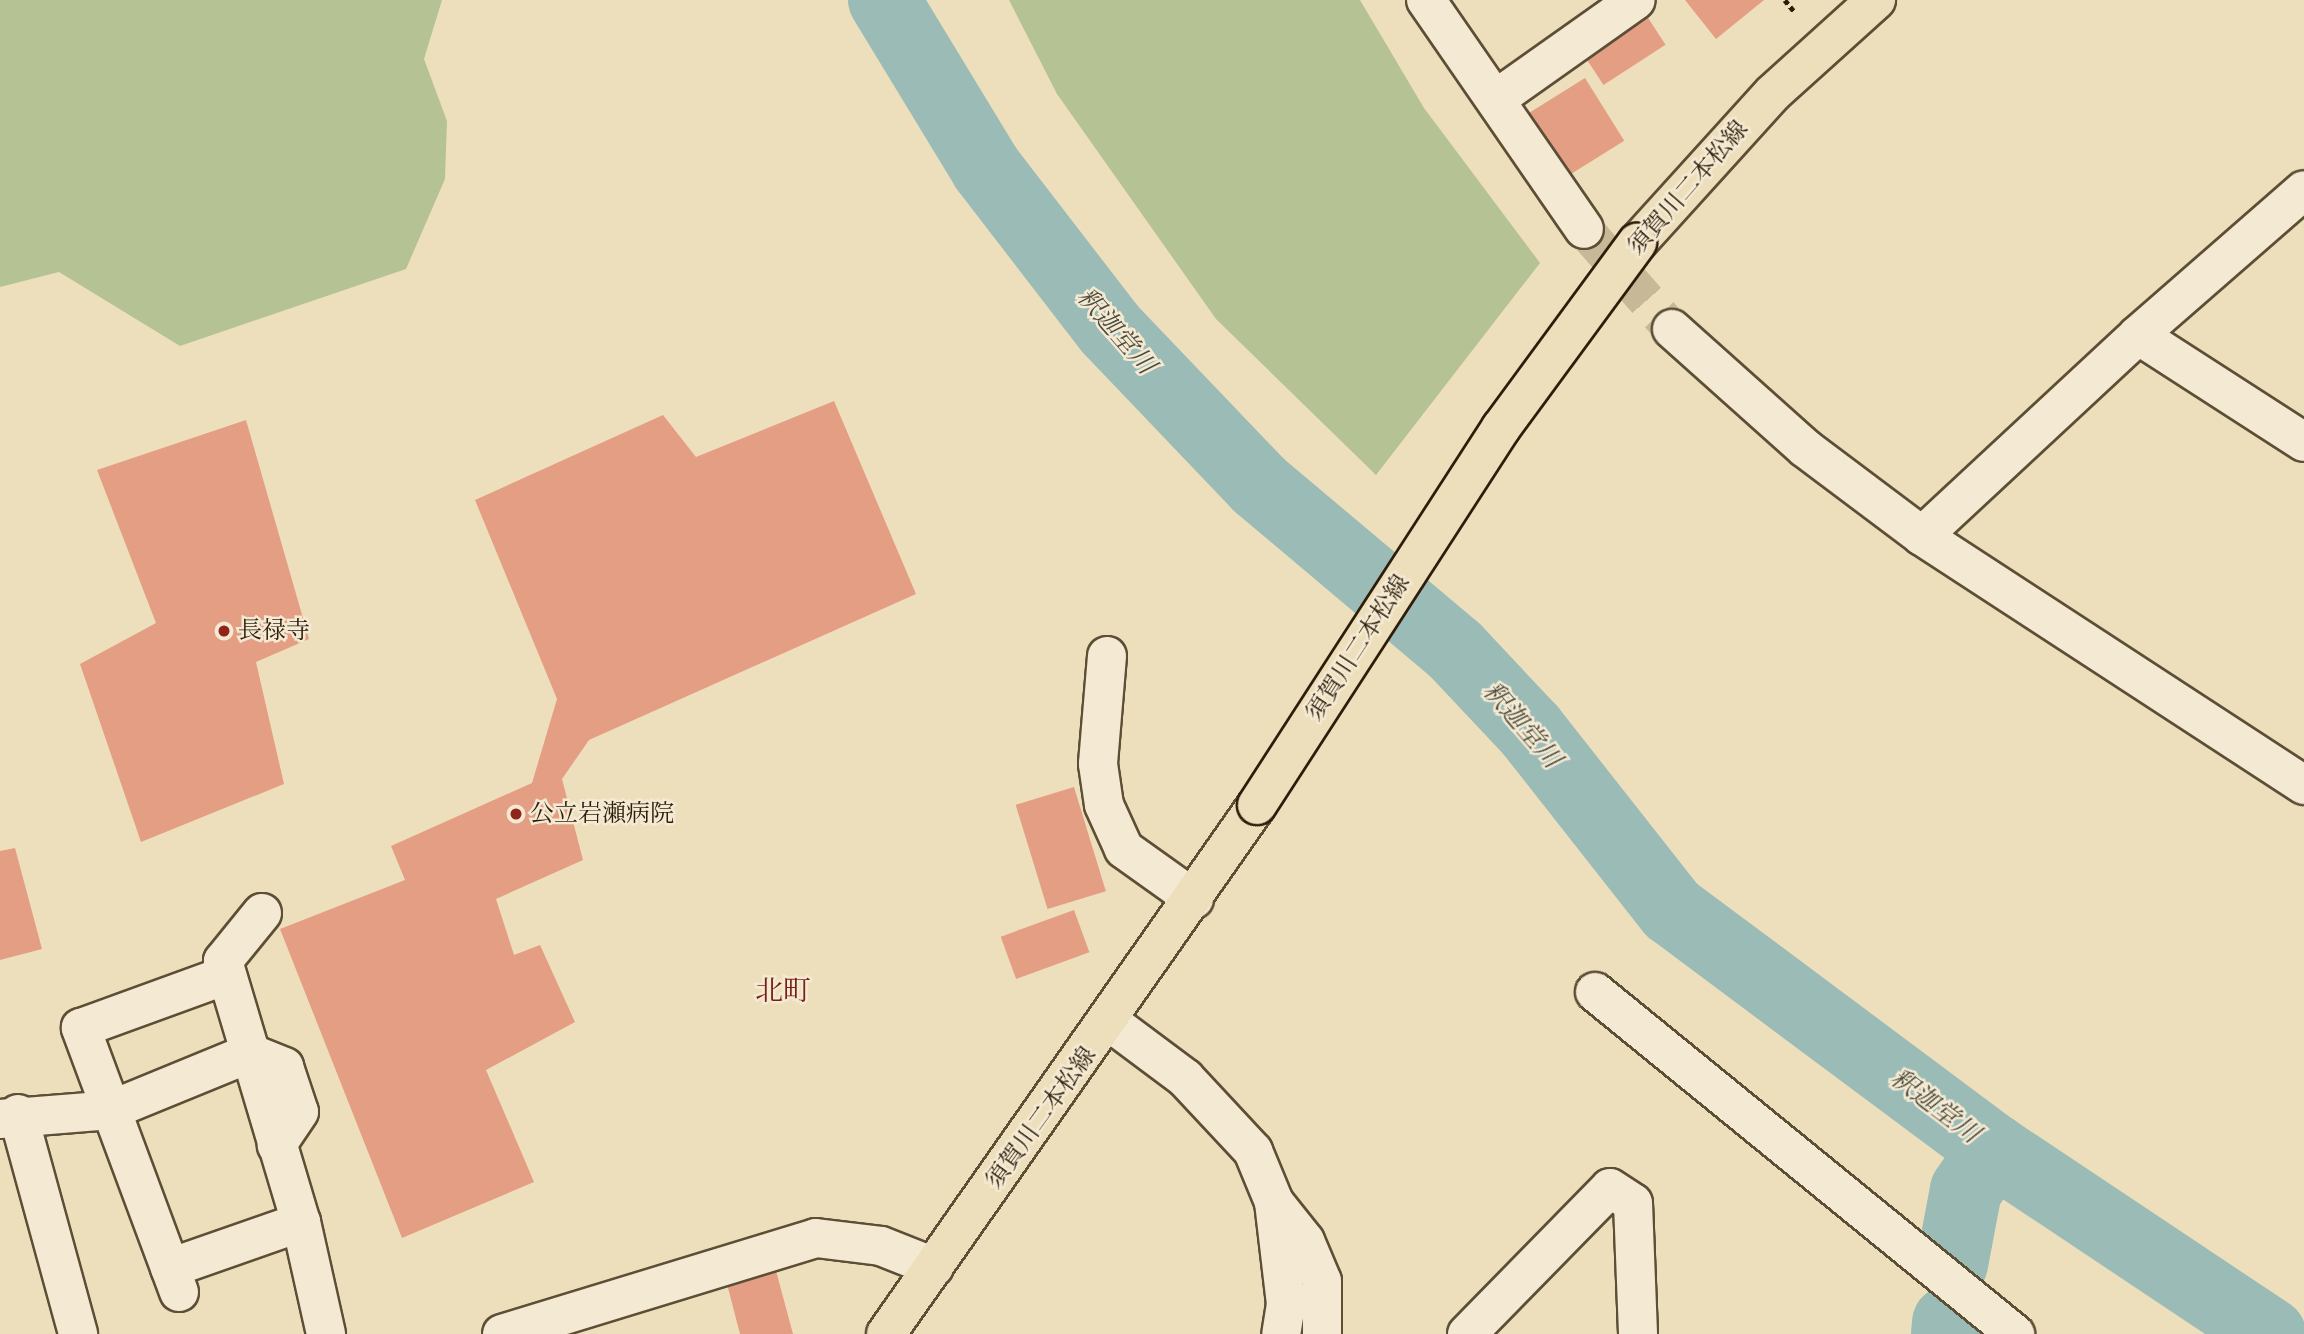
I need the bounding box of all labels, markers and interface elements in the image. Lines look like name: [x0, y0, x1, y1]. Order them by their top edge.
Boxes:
street label: 須賀川二本松線: [1622, 115, 1754, 261]
water label: 釈迦堂川: [1070, 282, 1162, 380]
street label: 須賀川二本松線: [1300, 570, 1416, 726]
place label: 長禄寺: [238, 617, 310, 645]
marker: 長禄寺: [216, 623, 232, 639]
water label: 釈迦堂川: [1476, 676, 1568, 774]
place label: 公立岩瀬病院: [530, 800, 674, 828]
marker: 公立岩瀬病院: [508, 806, 524, 822]
district label: 北町: [755, 974, 811, 1008]
street label: 須賀川二本松線: [980, 1042, 1102, 1194]
water label: 釈迦堂川: [1884, 1062, 1986, 1150]

